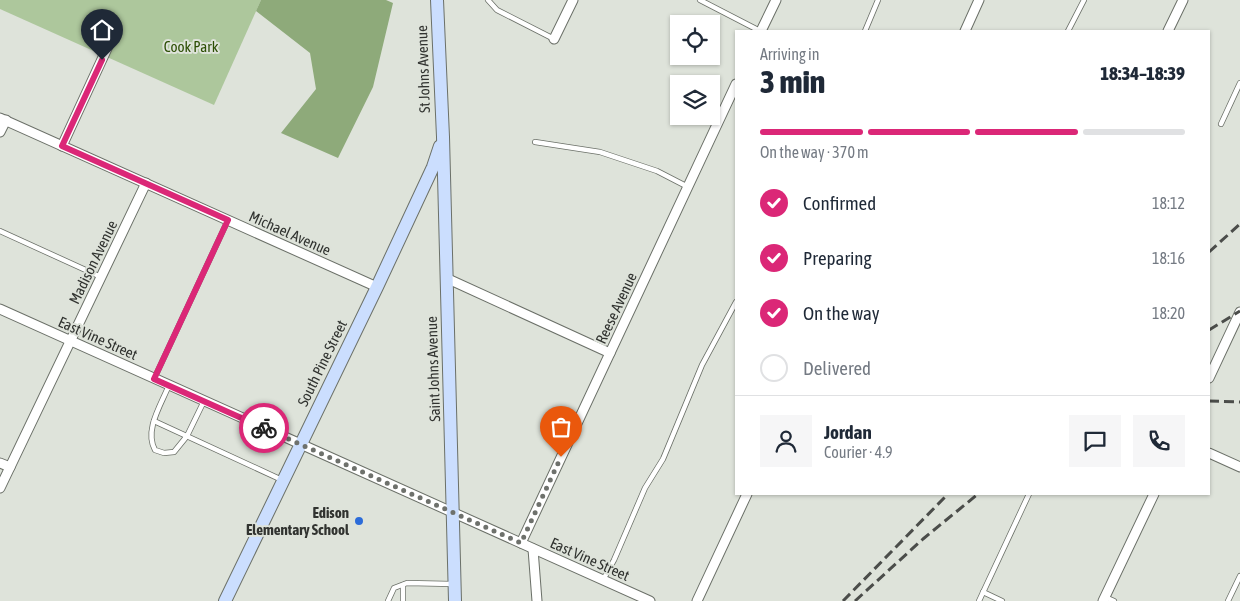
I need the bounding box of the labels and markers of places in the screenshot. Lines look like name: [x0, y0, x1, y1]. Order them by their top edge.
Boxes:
pin: [81, 9, 123, 60]
pin: [540, 406, 582, 457]
place label: Edison Elementary School: [246, 504, 350, 538]
marker: Edison Elementary School: [353, 515, 365, 527]

